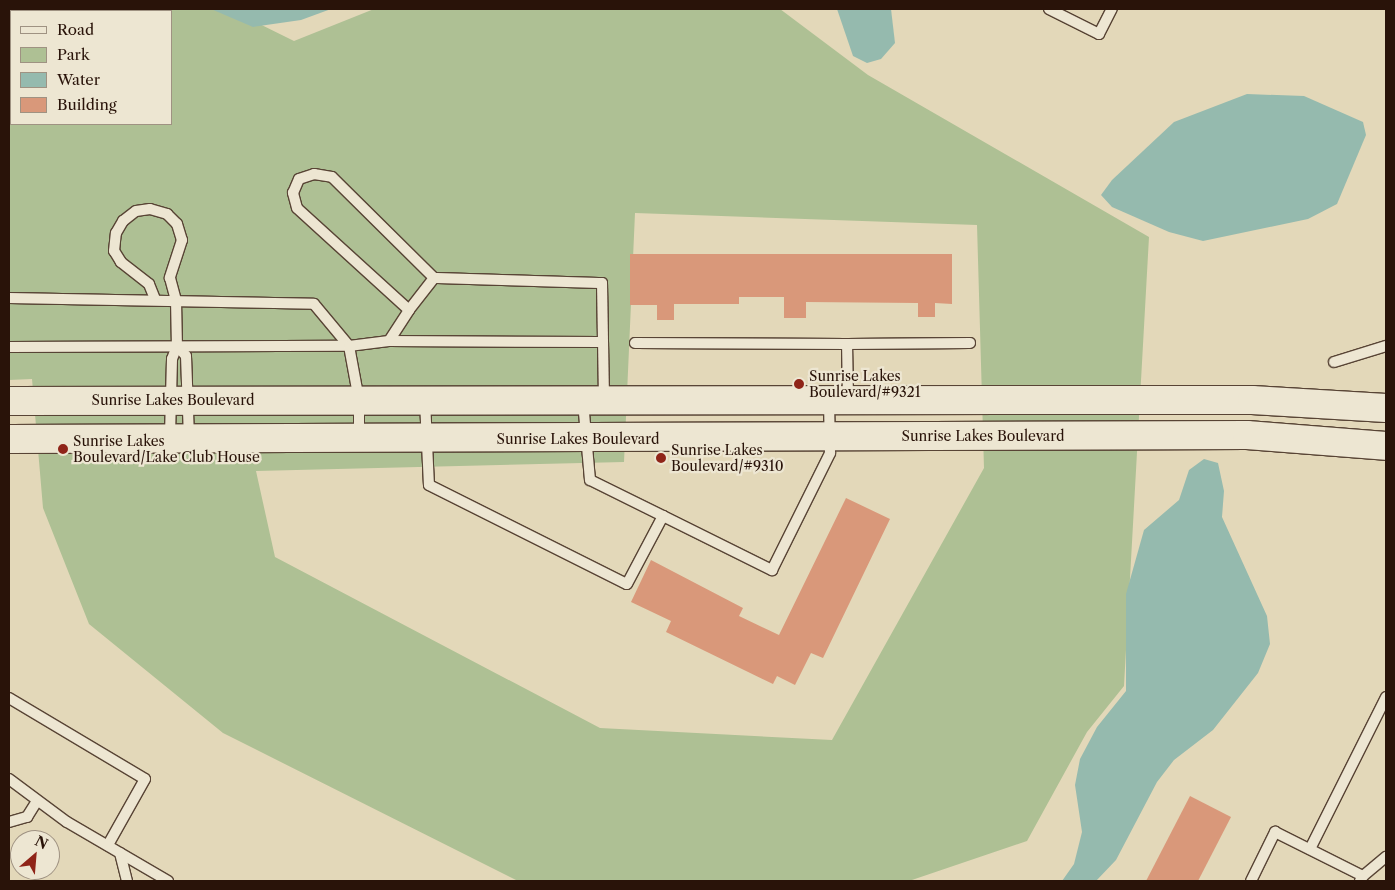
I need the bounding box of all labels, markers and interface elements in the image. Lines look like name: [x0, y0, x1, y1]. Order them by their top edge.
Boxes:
legend: [10, 10, 172, 125]
text: Road: [57, 20, 94, 39]
text: Park: [57, 45, 90, 64]
text: Water: [57, 70, 100, 89]
text: Building: [57, 95, 117, 114]
place label: Sunrise Lakes Boulevard/#9321: [809, 368, 921, 401]
marker: Sunrise Lakes Boulevard/#9321: [793, 378, 805, 390]
street label: Sunrise Lakes Boulevard: [92, 392, 254, 408]
street label: Sunrise Lakes Boulevard: [902, 428, 1064, 444]
street label: Sunrise Lakes Boulevard: [497, 431, 659, 447]
place label: Sunrise Lakes Boulevard/Lake Club House: [73, 433, 260, 466]
place label: Sunrise Lakes Boulevard/#9310: [671, 442, 784, 474]
marker: Sunrise Lakes Boulevard/Lake Club House: [57, 443, 69, 455]
marker: Sunrise Lakes Boulevard/#9310: [655, 452, 667, 464]
north arrow: [10, 830, 60, 880]
text: N: [32, 832, 51, 853]

